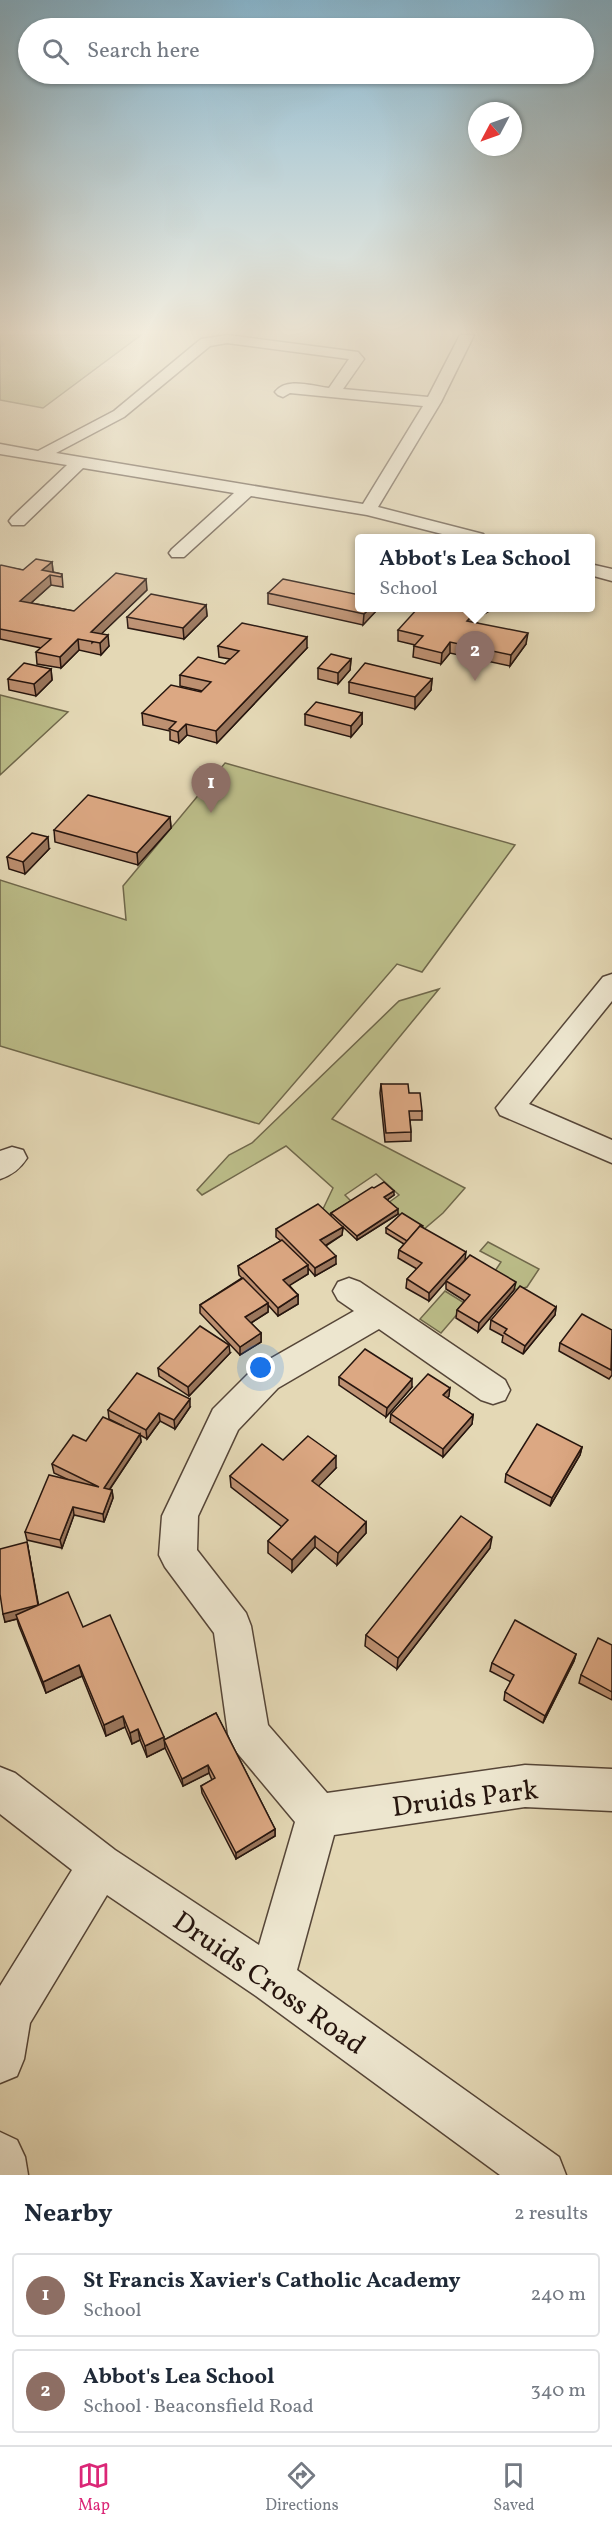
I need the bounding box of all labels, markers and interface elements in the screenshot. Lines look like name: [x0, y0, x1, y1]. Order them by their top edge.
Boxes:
search box: [18, 18, 594, 84]
icon: search: [39, 35, 72, 68]
text: Search here: [87, 36, 200, 67]
north arrow: [468, 102, 522, 156]
popup: [355, 534, 595, 612]
text: Abbot's Lea School: [379, 544, 571, 575]
text: School: [379, 575, 438, 603]
pin: 2: [456, 632, 494, 681]
pin: 1: [192, 764, 230, 813]
your location: [246, 1353, 275, 1382]
street label: Druids Park: [390, 1771, 541, 1828]
street label: Druids Cross Road: [164, 1903, 373, 2065]
text: Nearby: [24, 2196, 113, 2232]
text: 2 results: [514, 2200, 588, 2228]
text: St Francis Xavier's Catholic Academy: [83, 2266, 461, 2297]
text: 1: [41, 2281, 50, 2309]
text: 240 m: [531, 2281, 586, 2309]
text: School: [83, 2297, 141, 2325]
text: Abbot's Lea School: [83, 2362, 274, 2393]
text: 2: [40, 2377, 51, 2405]
text: 340 m: [530, 2377, 586, 2405]
text: School · Beaconsfield Road: [83, 2393, 314, 2421]
tab: Map: [77, 2459, 110, 2517]
tab: Directions: [265, 2459, 339, 2517]
tab: Saved: [493, 2459, 535, 2517]

